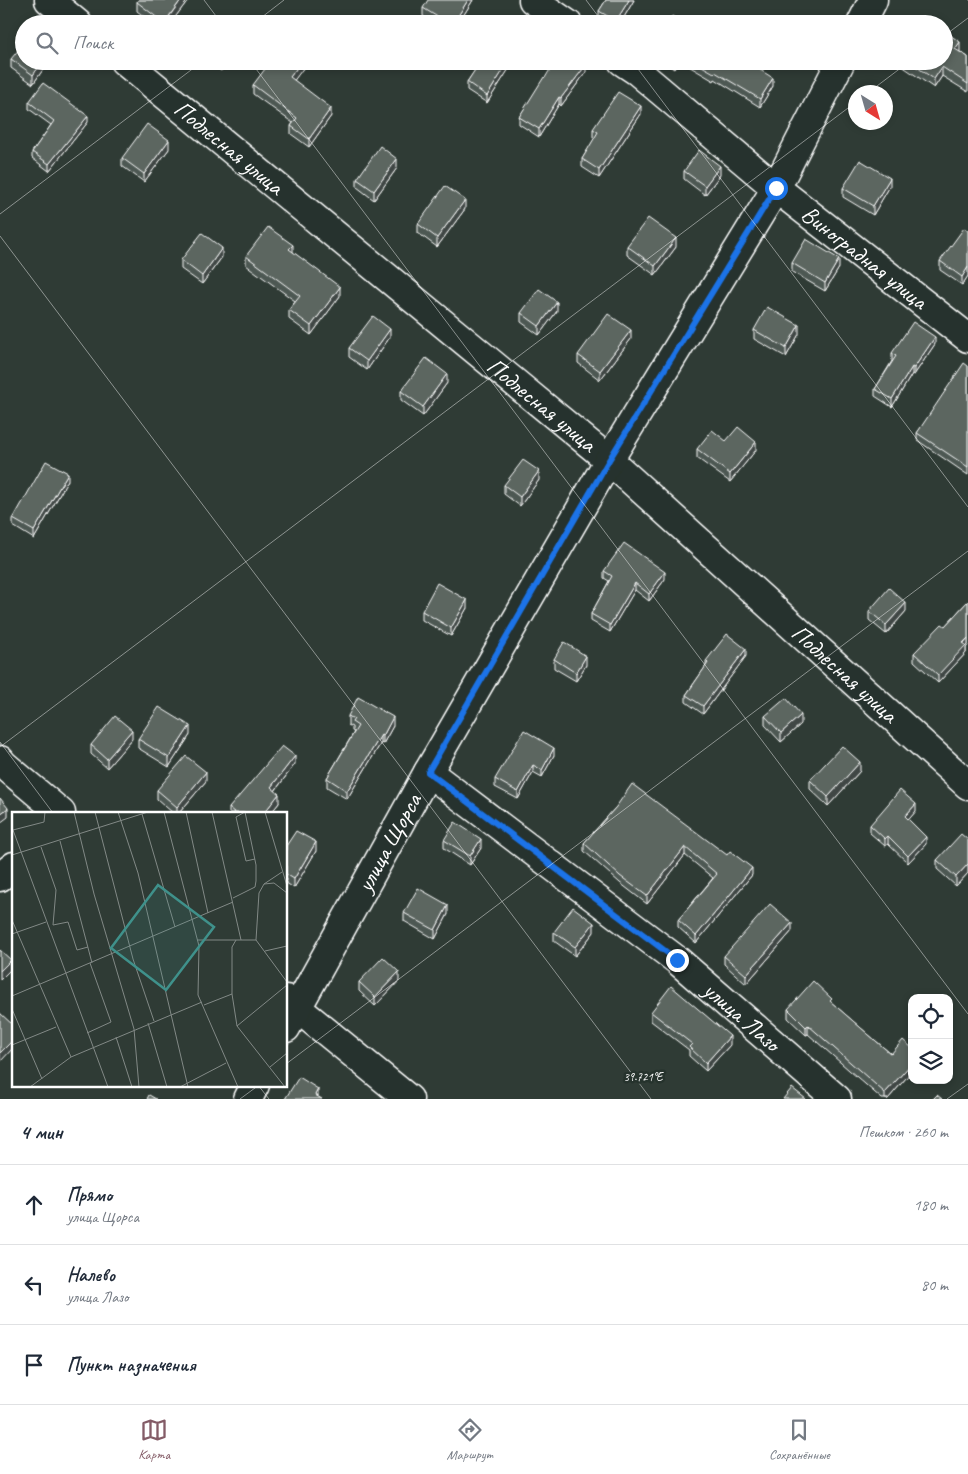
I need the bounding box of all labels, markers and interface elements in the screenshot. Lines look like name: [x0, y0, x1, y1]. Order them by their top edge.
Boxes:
search box: [15, 15, 953, 70]
icon: search: [33, 29, 61, 57]
text: Поиск: [73, 31, 113, 55]
north arrow: [848, 85, 893, 130]
street label: Подлесная улица: [168, 94, 291, 202]
route start: [765, 177, 788, 200]
street label: Виноградная улица: [796, 199, 935, 316]
street label: Подлесная улица: [481, 351, 604, 460]
street label: Подлесная улица: [785, 618, 905, 730]
street label: улица Щорса: [349, 787, 429, 899]
inset map: [12, 812, 288, 1086]
route end: [666, 949, 689, 972]
street label: улица Лазо: [696, 974, 788, 1060]
map controls: [908, 994, 953, 1084]
button: locate: [908, 994, 953, 1039]
button: layers: [908, 1039, 953, 1084]
text: 39.721°E: [623, 1069, 664, 1085]
text: 4 мин: [20, 1119, 63, 1145]
text: Пешком · 260 m: [859, 1122, 948, 1142]
text: Прямо: [67, 1183, 112, 1207]
icon: ahead: [20, 1191, 48, 1219]
text: 180 m: [914, 1195, 948, 1215]
text: улица Щорса: [67, 1207, 139, 1227]
text: Налево: [67, 1263, 115, 1287]
icon: left: [20, 1271, 48, 1299]
text: 80 m: [921, 1275, 948, 1295]
text: улица Лазо: [67, 1287, 128, 1307]
icon: arrive: [20, 1351, 48, 1379]
text: Пункт назначения: [67, 1353, 196, 1377]
tab: Карта: [138, 1416, 170, 1463]
tab: Маршрут: [447, 1416, 493, 1463]
tab: Сохранённые: [769, 1416, 830, 1463]

